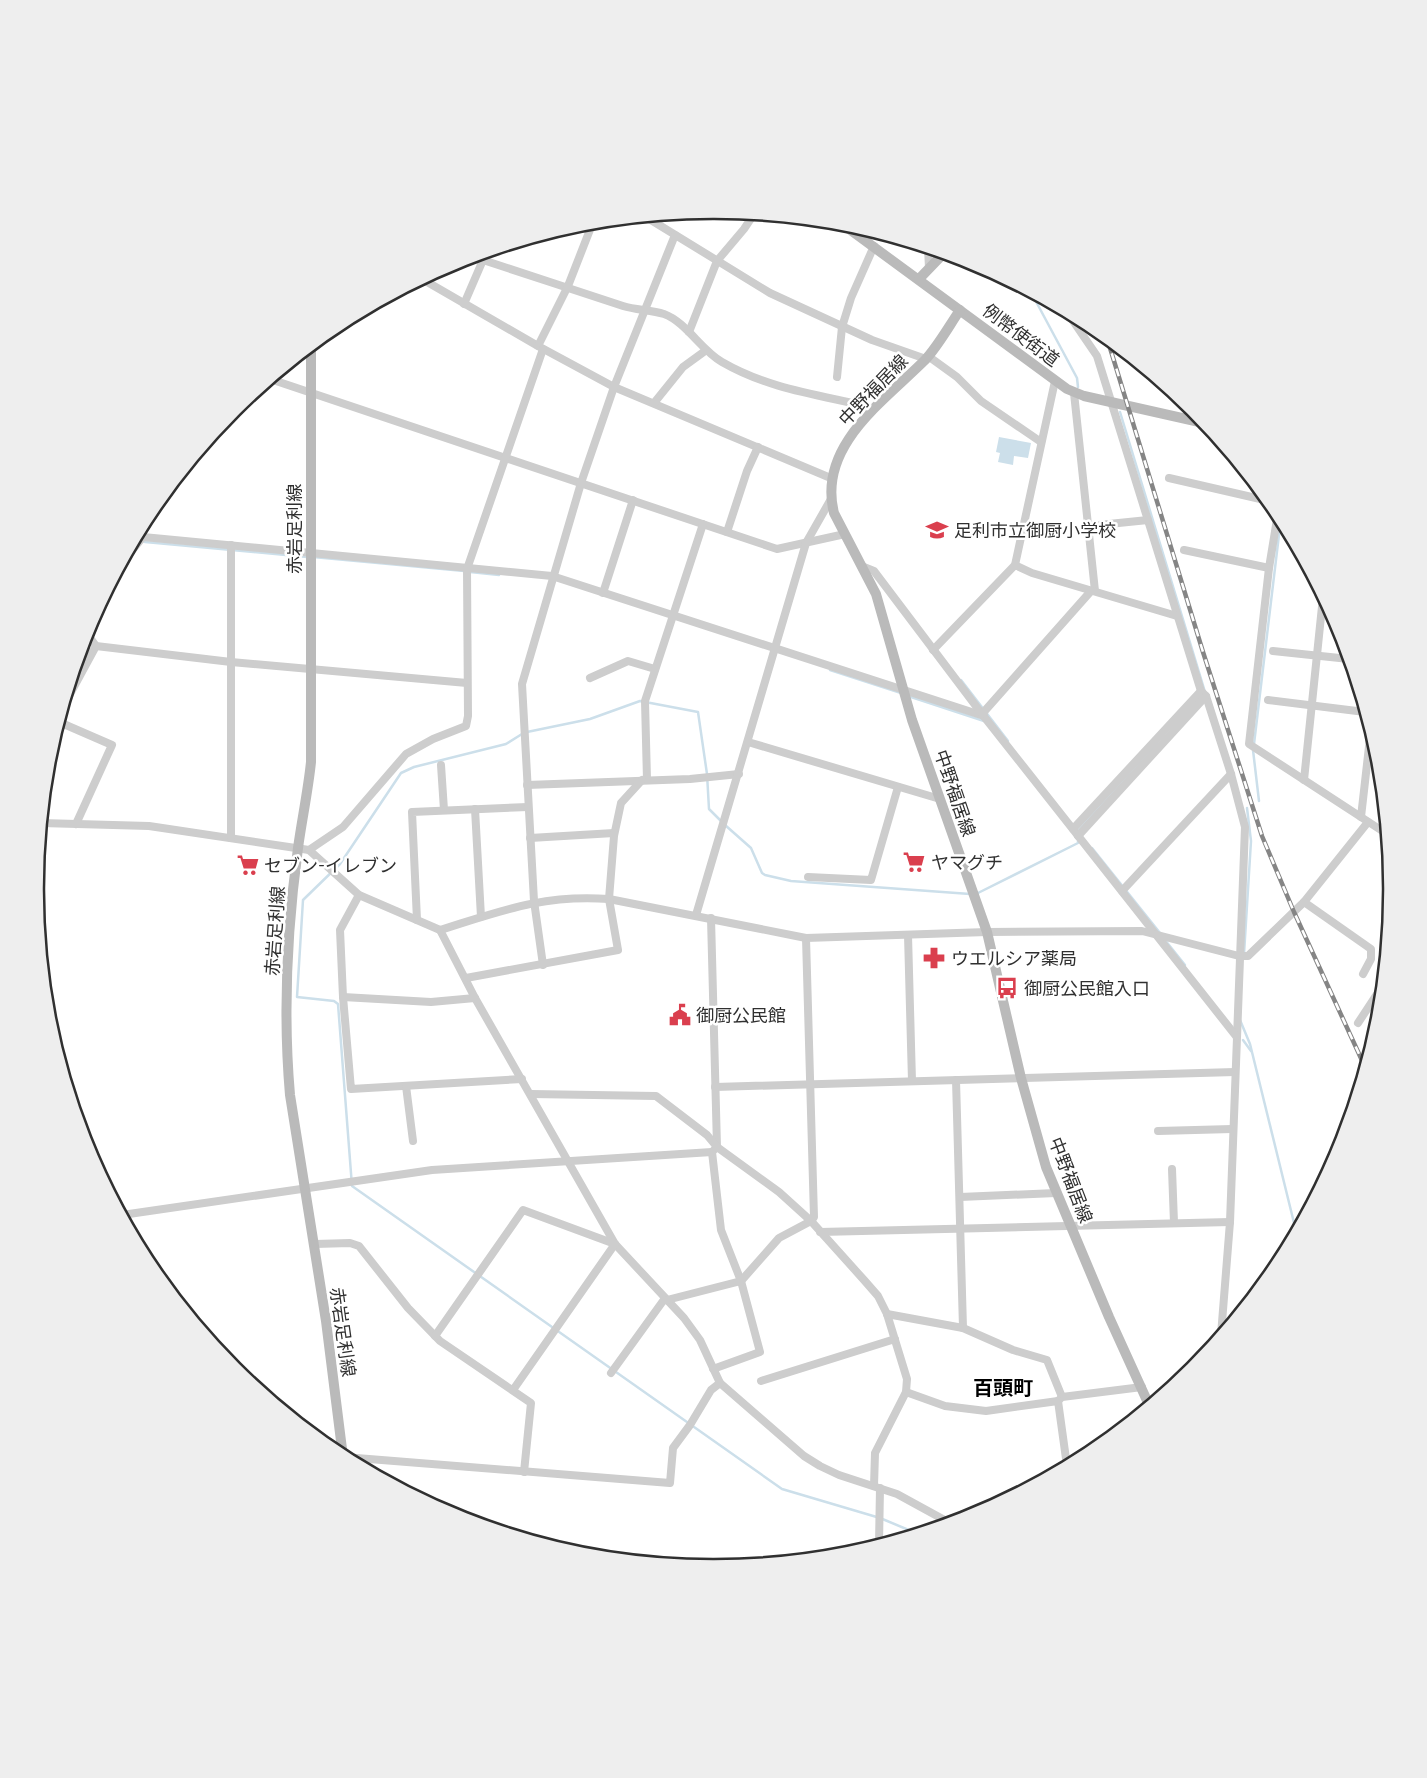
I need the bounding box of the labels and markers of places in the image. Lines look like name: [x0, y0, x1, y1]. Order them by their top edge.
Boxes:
school or university icon: 足利市立御厨小学校: [924, 517, 950, 543]
place label: 足利市立御厨小学校: [954, 519, 1116, 542]
supermarket icon: ヤマグチ: [901, 849, 927, 875]
place label: ヤマグチ: [931, 851, 1003, 874]
supermarket icon: セブン-イレブン: [235, 852, 261, 878]
place label: セブン-イレブン: [264, 854, 397, 877]
pharmacy icon: ウエルシア薬局: [921, 945, 947, 971]
place label: ウエルシア薬局: [951, 947, 1077, 970]
bus stop icon: 御厨公民館入口: [994, 975, 1020, 1001]
place label: 御厨公民館入口: [1024, 977, 1150, 1000]
public building icon: 御厨公民館: [667, 1002, 693, 1028]
place label: 御厨公民館: [696, 1004, 786, 1027]

